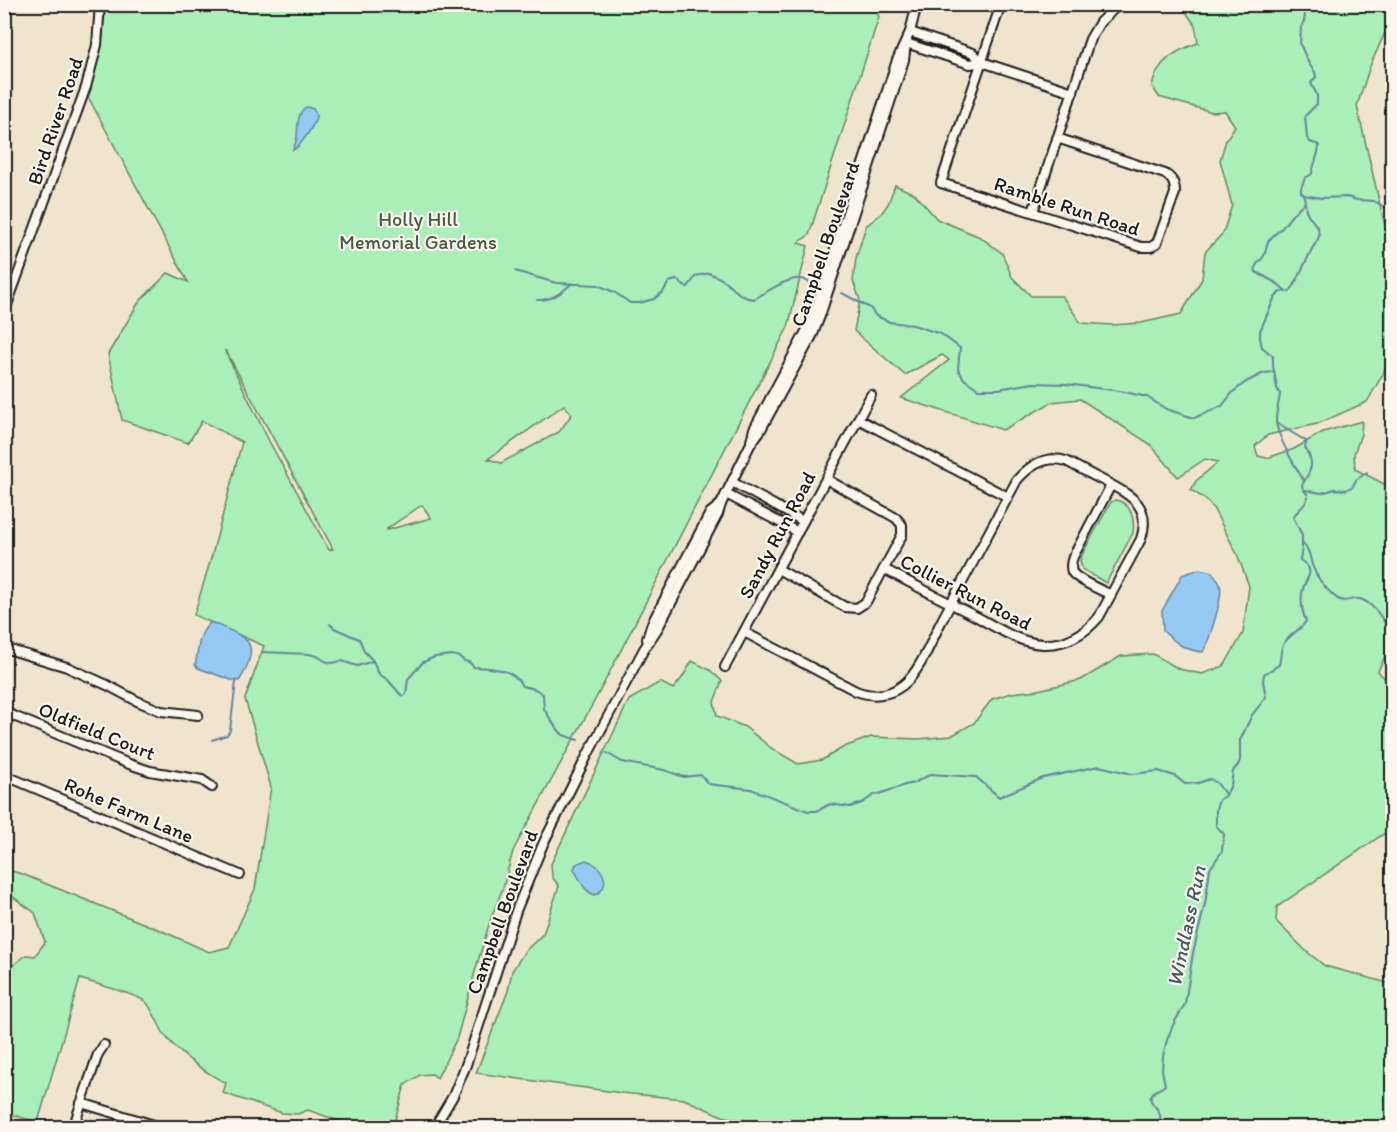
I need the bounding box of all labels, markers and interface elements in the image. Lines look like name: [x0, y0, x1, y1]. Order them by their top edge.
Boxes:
street label: Bird River Road: [22, 54, 88, 188]
street label: Campbell Boulevard: [785, 158, 865, 330]
street label: Ramble Run Road: [991, 171, 1143, 241]
park label: Holly Hill Memorial Gardens: [339, 207, 497, 254]
street label: Sandy Run Road: [733, 467, 821, 603]
street label: Collier Run Road: [896, 549, 1036, 636]
street label: Oldfield Court: [35, 697, 159, 765]
street label: Rohe Farm Lane: [61, 772, 197, 848]
street label: Campbell Boulevard: [461, 826, 543, 997]
water label: Windlass Run: [1161, 862, 1211, 988]

